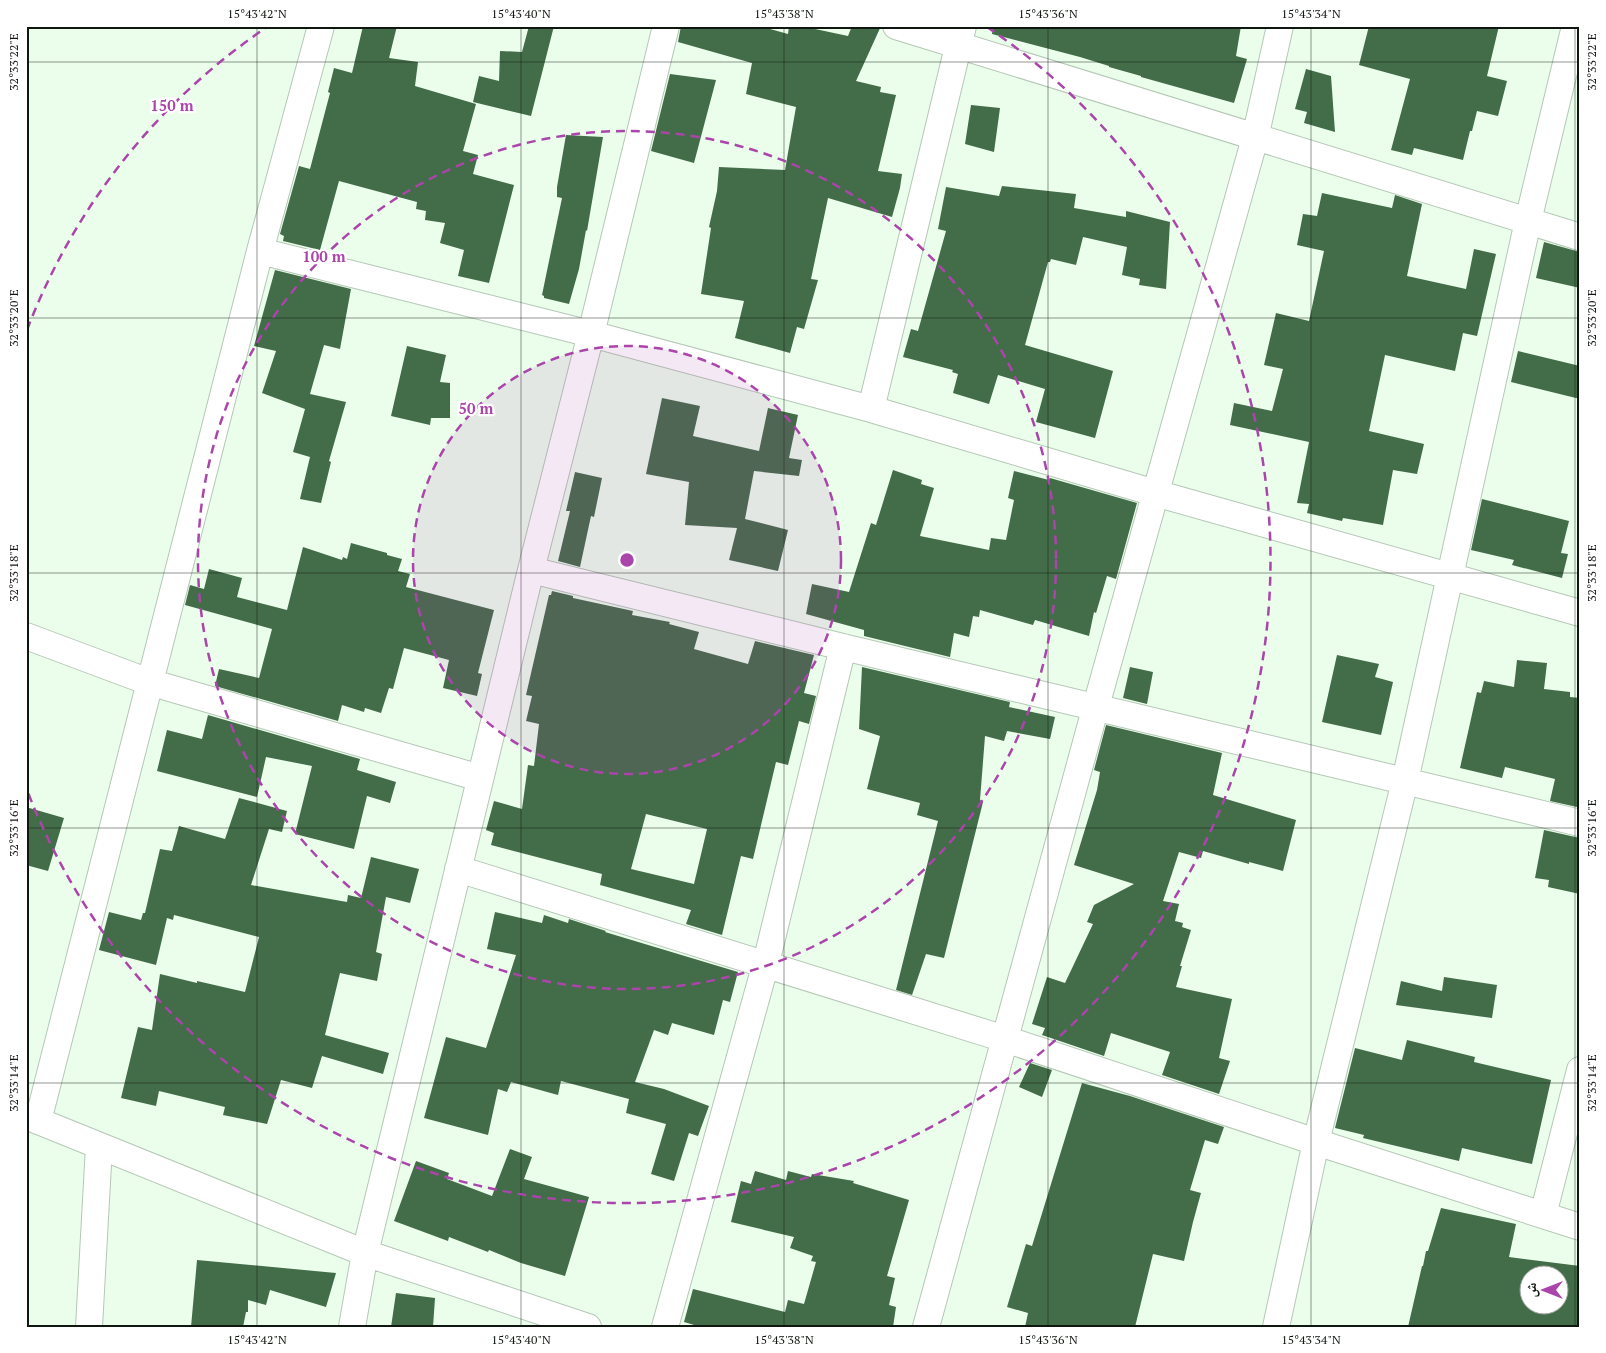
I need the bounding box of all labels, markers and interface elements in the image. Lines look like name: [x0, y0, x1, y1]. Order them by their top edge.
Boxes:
text: 15°43'42"N: [227, 6, 287, 21]
text: 15°43'40"N: [491, 6, 551, 21]
text: 15°43'38"N: [754, 6, 814, 21]
text: 15°43'36"N: [1018, 6, 1078, 21]
text: 15°43'34"N: [1281, 6, 1341, 21]
text: 32°33'22"E: [6, 33, 21, 91]
text: 32°33'22"E: [1584, 33, 1599, 91]
text: 150 m: [150, 95, 194, 115]
text: 100 m: [302, 246, 346, 266]
text: 32°33'20"E: [6, 289, 21, 347]
text: 32°33'20"E: [1584, 289, 1599, 347]
text: 50 m: [459, 398, 494, 418]
text: 32°33'18"E: [6, 544, 21, 602]
text: 32°33'18"E: [1584, 544, 1599, 602]
centre of rings: [618, 551, 636, 569]
text: 32°33'16"E: [6, 799, 21, 857]
text: 32°33'16"E: [1584, 799, 1599, 857]
text: 32°33'14"E: [6, 1054, 21, 1112]
text: 32°33'14"E: [1584, 1054, 1599, 1112]
north arrow: [1518, 1266, 1568, 1316]
text: ش: [1521, 1282, 1540, 1297]
text: 15°43'42"N: [227, 1332, 287, 1347]
text: 15°43'40"N: [491, 1332, 551, 1347]
text: 15°43'38"N: [754, 1332, 814, 1347]
text: 15°43'36"N: [1018, 1332, 1078, 1347]
text: 15°43'34"N: [1281, 1332, 1341, 1347]

